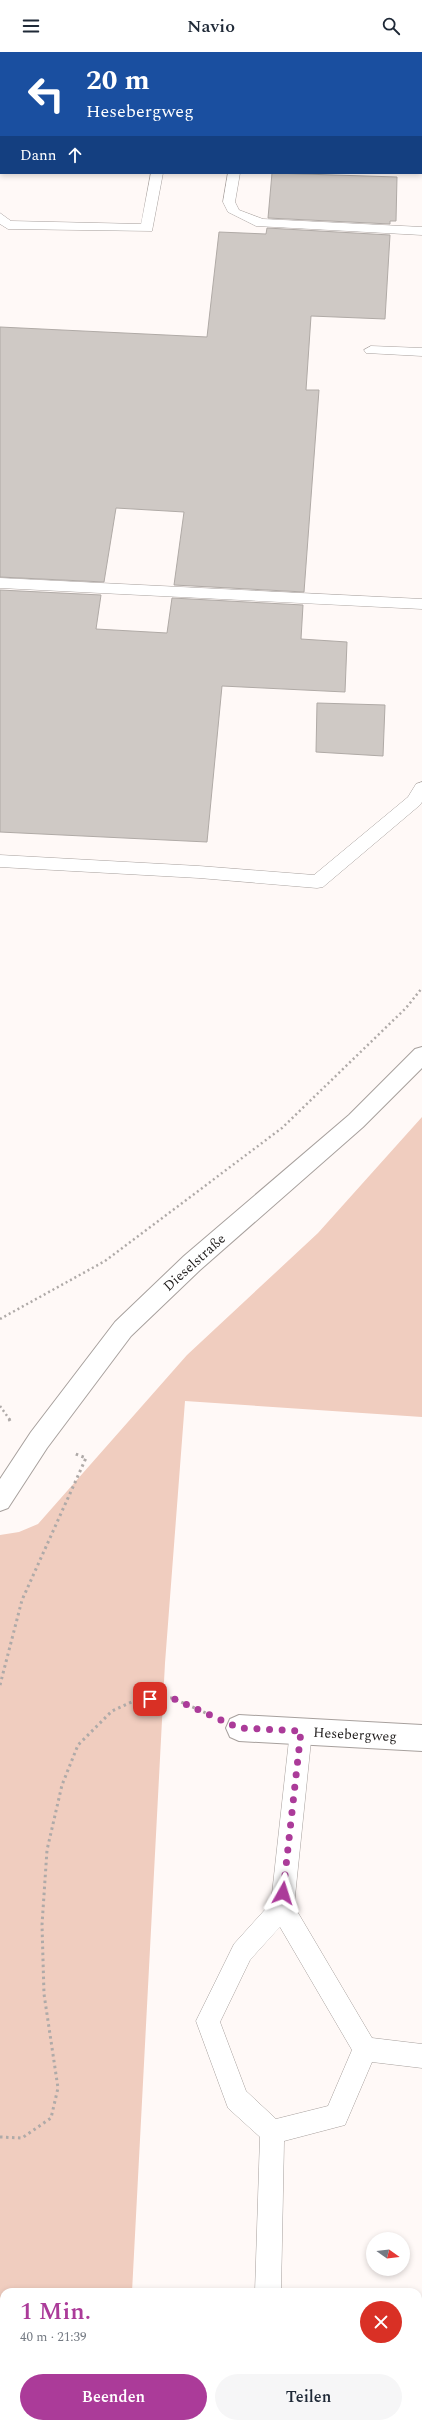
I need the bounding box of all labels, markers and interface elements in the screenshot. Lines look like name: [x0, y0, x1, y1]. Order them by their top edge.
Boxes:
text: Navio: [187, 13, 235, 40]
icon: menu: [20, 15, 42, 37]
icon: search: [380, 15, 402, 37]
text: 20 m: [86, 59, 150, 102]
icon: left: [20, 68, 72, 120]
text: Hesebergweg: [86, 98, 194, 125]
text: Dann: [20, 144, 56, 167]
icon: ahead: [64, 144, 86, 166]
street label: Dieselstraße: [158, 1228, 230, 1296]
pin: [133, 1682, 167, 1716]
icon: arrive: [139, 1688, 161, 1710]
street label: Hesebergweg: [313, 1722, 397, 1747]
position arrow: [262, 1872, 304, 1914]
north arrow: [366, 2232, 410, 2276]
map controls: [366, 2232, 410, 2276]
text: 1 Min.: [20, 2294, 91, 2330]
button: close: [360, 2301, 402, 2343]
text: 40 m · 21:39: [20, 2327, 86, 2347]
button: Beenden: [20, 2374, 207, 2420]
button: Teilen: [215, 2374, 402, 2420]

